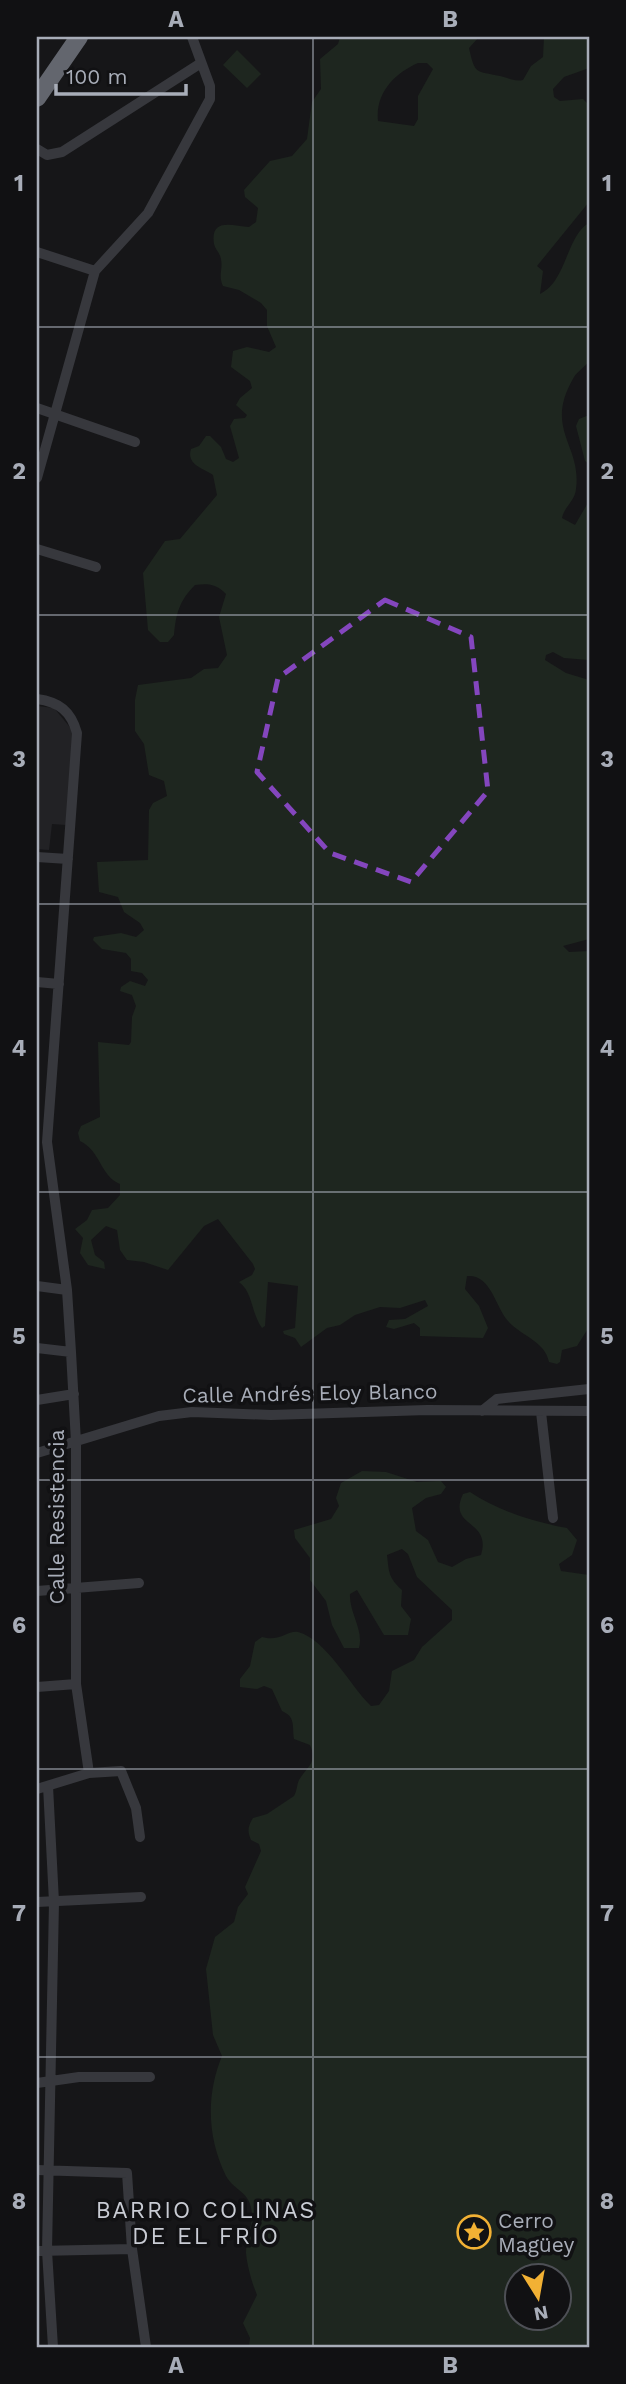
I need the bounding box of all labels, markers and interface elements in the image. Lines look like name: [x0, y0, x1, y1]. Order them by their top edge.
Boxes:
text: A: [168, 6, 184, 33]
text: B: [442, 6, 458, 33]
scale bar: [56, 52, 186, 96]
text: 100 m: [66, 64, 128, 89]
text: 1: [14, 170, 24, 197]
text: 1: [602, 170, 612, 197]
text: 2: [12, 458, 26, 485]
text: 2: [600, 458, 614, 485]
text: 3: [12, 746, 26, 773]
text: 3: [600, 746, 614, 773]
text: 4: [12, 1035, 27, 1062]
text: 4: [600, 1035, 615, 1062]
text: 5: [12, 1323, 26, 1350]
text: 5: [600, 1323, 614, 1350]
street label: Calle Andrés Eloy Blanco: [182, 1378, 438, 1408]
street label: Calle Resistencia: [44, 1429, 69, 1605]
text: 6: [12, 1612, 26, 1639]
text: 6: [600, 1612, 614, 1639]
text: 7: [12, 1900, 26, 1927]
text: 7: [600, 1900, 614, 1927]
text: 8: [12, 2188, 26, 2215]
text: 8: [600, 2188, 614, 2215]
district label: BARRIO COLINAS DE EL FRÍO: [96, 2197, 316, 2250]
place label: Cerro Magüey: [498, 2208, 574, 2257]
place icon: Cerro Magüey: [455, 2213, 493, 2251]
north arrow: [504, 2262, 574, 2332]
text: N: [532, 2301, 550, 2326]
text: A: [168, 2352, 184, 2379]
text: B: [442, 2352, 458, 2379]

